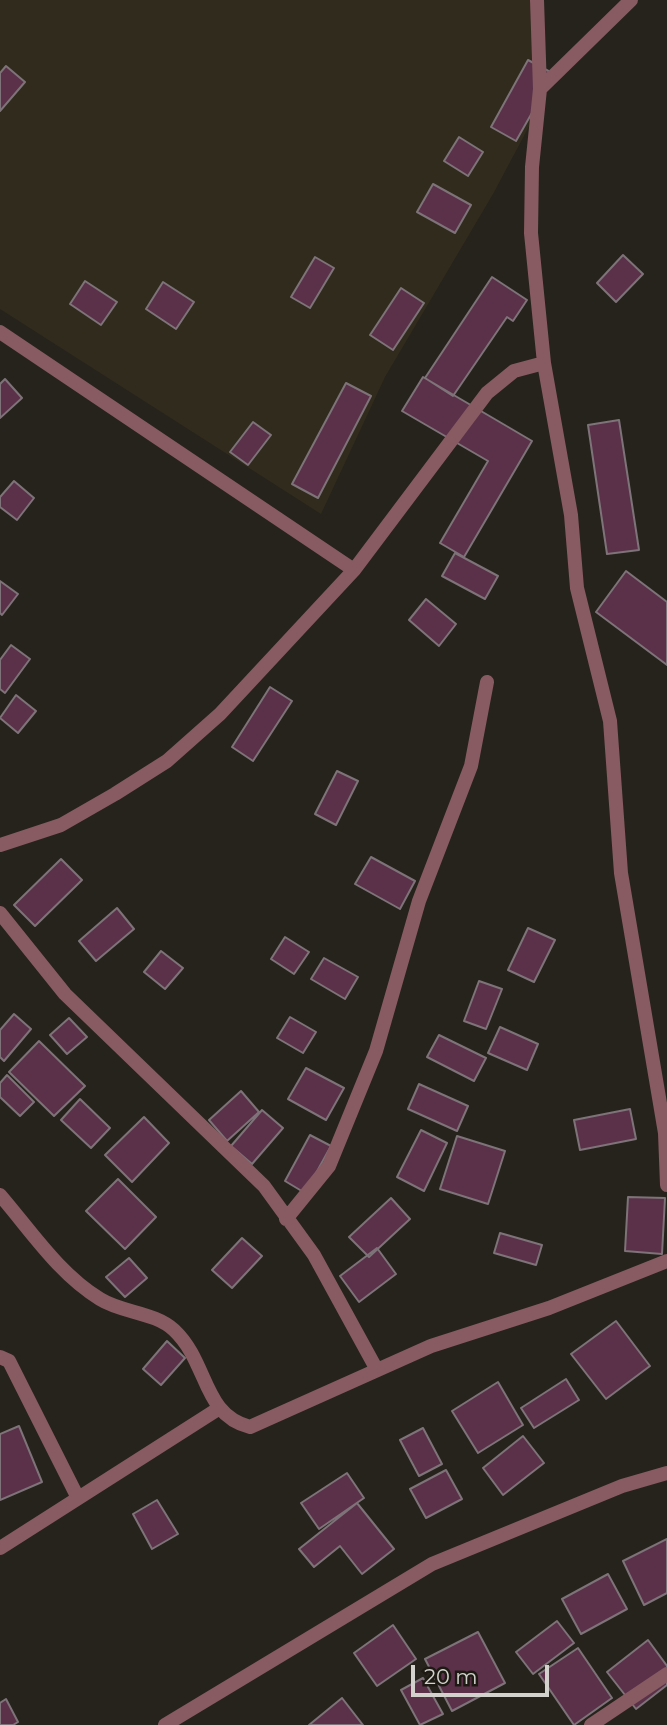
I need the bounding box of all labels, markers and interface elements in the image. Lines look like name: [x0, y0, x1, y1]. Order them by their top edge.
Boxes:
scale bar: [415, 1652, 553, 1696]
text: 20 m: [424, 1664, 478, 1689]

